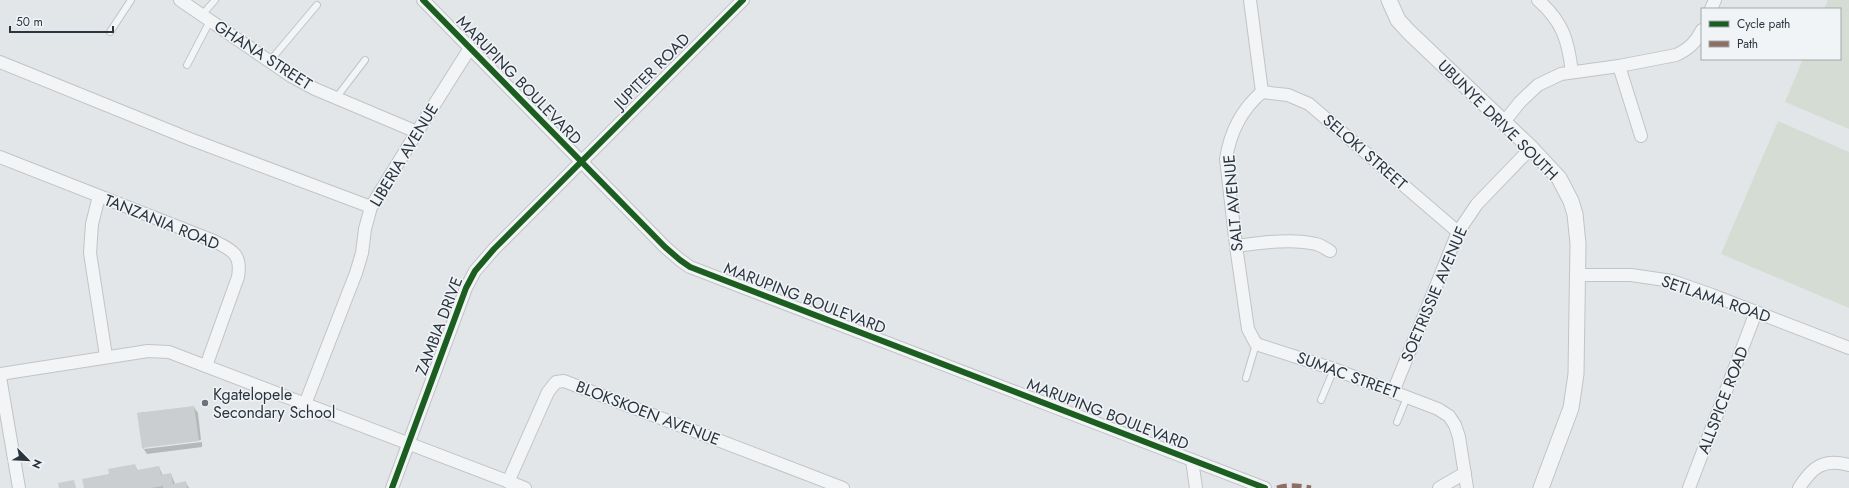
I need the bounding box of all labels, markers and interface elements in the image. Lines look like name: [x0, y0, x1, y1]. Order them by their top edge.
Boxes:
scale bar: [10, 8, 113, 34]
legend: [1701, 8, 1841, 60]
street label: MARUPING BOULEVARD: [451, 10, 587, 150]
text: 50 m: [16, 13, 43, 31]
street label: GHANA STREET: [210, 15, 317, 96]
text: Cycle path: [1737, 15, 1790, 33]
street label: JUPITER ROAD: [607, 28, 695, 116]
text: Path: [1737, 35, 1758, 53]
street label: UBUNYE DRIVE SOUTH: [1433, 55, 1563, 185]
street label: LIBERIA AVENUE: [364, 99, 444, 211]
street label: SELOKI STREET: [1318, 109, 1413, 195]
street label: SALT AVENUE: [1217, 154, 1249, 252]
street label: TANZANIA ROAD: [101, 188, 223, 256]
street label: SOETRISSIE AVENUE: [1395, 223, 1473, 365]
street label: MARUPING BOULEVARD: [721, 256, 889, 340]
street label: SETLAMA ROAD: [1658, 270, 1774, 328]
street label: ZAMBIA DRIVE: [410, 274, 468, 378]
street label: ALLSPICE ROAD: [1692, 343, 1754, 457]
street label: SUMAC STREET: [1293, 346, 1403, 404]
street label: MARUPING BOULEVARD: [1024, 372, 1192, 456]
street label: BLOKSKOEN AVENUE: [573, 375, 723, 451]
place label: Kgatelopele Secondary School: [213, 383, 335, 424]
marker: Kgatelopele Secondary School: [200, 398, 210, 408]
north arrow: [8, 440, 48, 480]
text: N: [28, 457, 46, 471]

